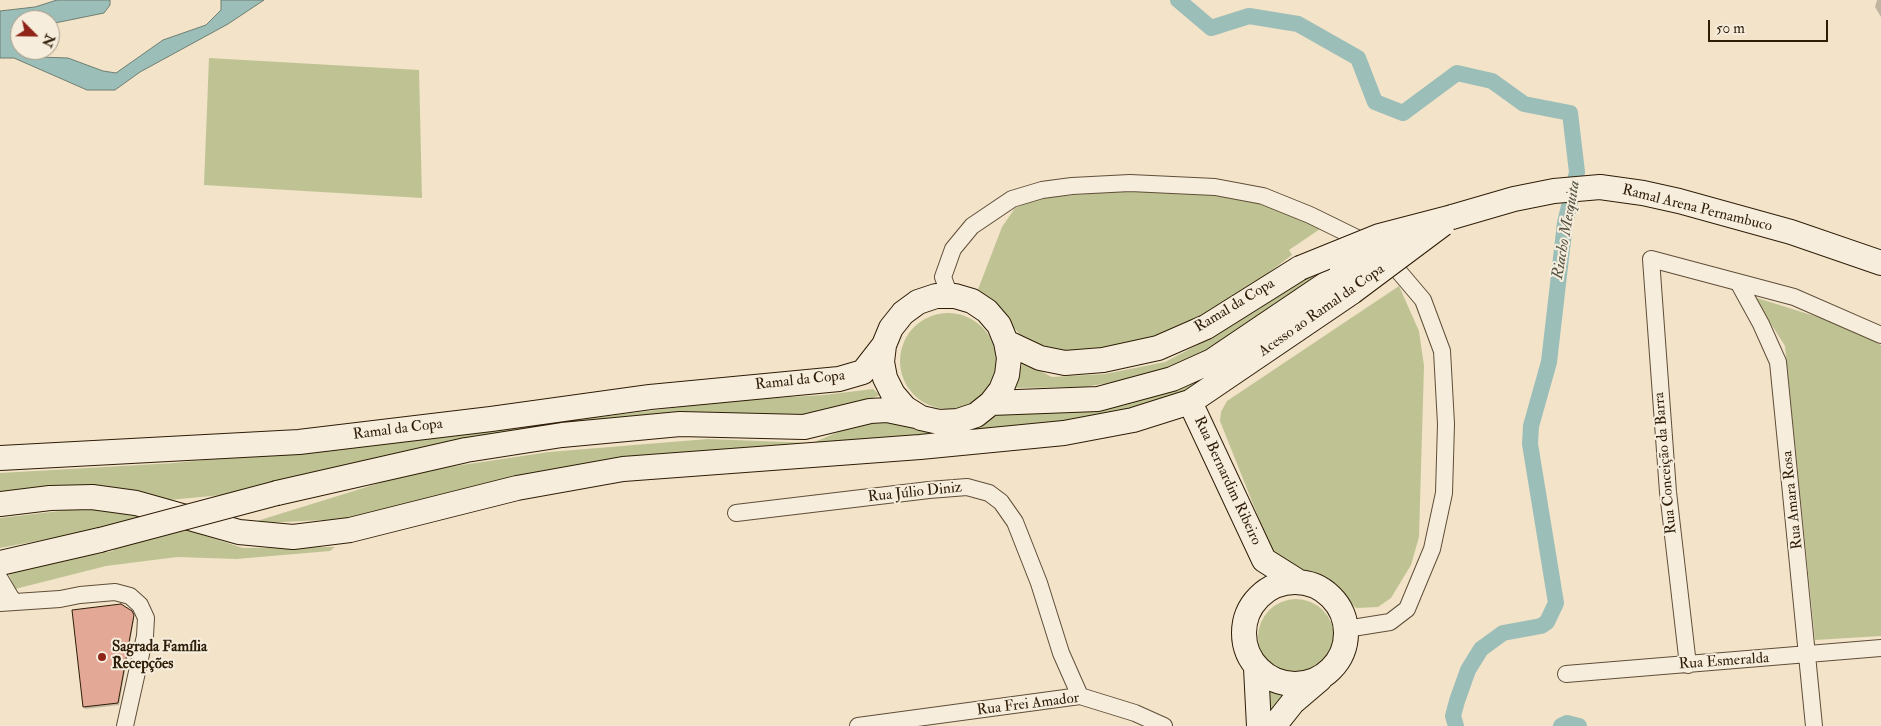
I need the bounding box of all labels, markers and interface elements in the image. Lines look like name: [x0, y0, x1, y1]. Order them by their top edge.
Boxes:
north arrow: [10, 10, 60, 60]
scale bar: [1711, 10, 1831, 42]
text: 50 m: [1716, 19, 1745, 38]
text: N: [38, 32, 59, 50]
water label: Riacho Mesquita: [1549, 179, 1585, 281]
street label: Ramal Arena Pernambuco: [1620, 182, 1774, 236]
street label: Acesso ao Ramal da Copa: [1256, 261, 1388, 361]
street label: Ramal da Copa: [1192, 275, 1278, 337]
street label: Ramal da Copa: [754, 367, 846, 395]
street label: Rua Conceição da Barra: [1651, 391, 1681, 535]
street label: Rua Bernardim Ribeiro: [1189, 414, 1265, 548]
street label: Ramal da Copa: [352, 416, 444, 444]
street label: Rua Amara Rosa: [1779, 450, 1807, 550]
street label: Rua Júlio Diniz: [867, 479, 963, 507]
place label: Sagrada Família Recepções: [112, 639, 207, 674]
street label: Rua Esmeralda: [1678, 650, 1770, 674]
marker: Sagrada Família Recepções: [96, 651, 108, 663]
street label: Rua Frei Amador: [976, 690, 1080, 720]

